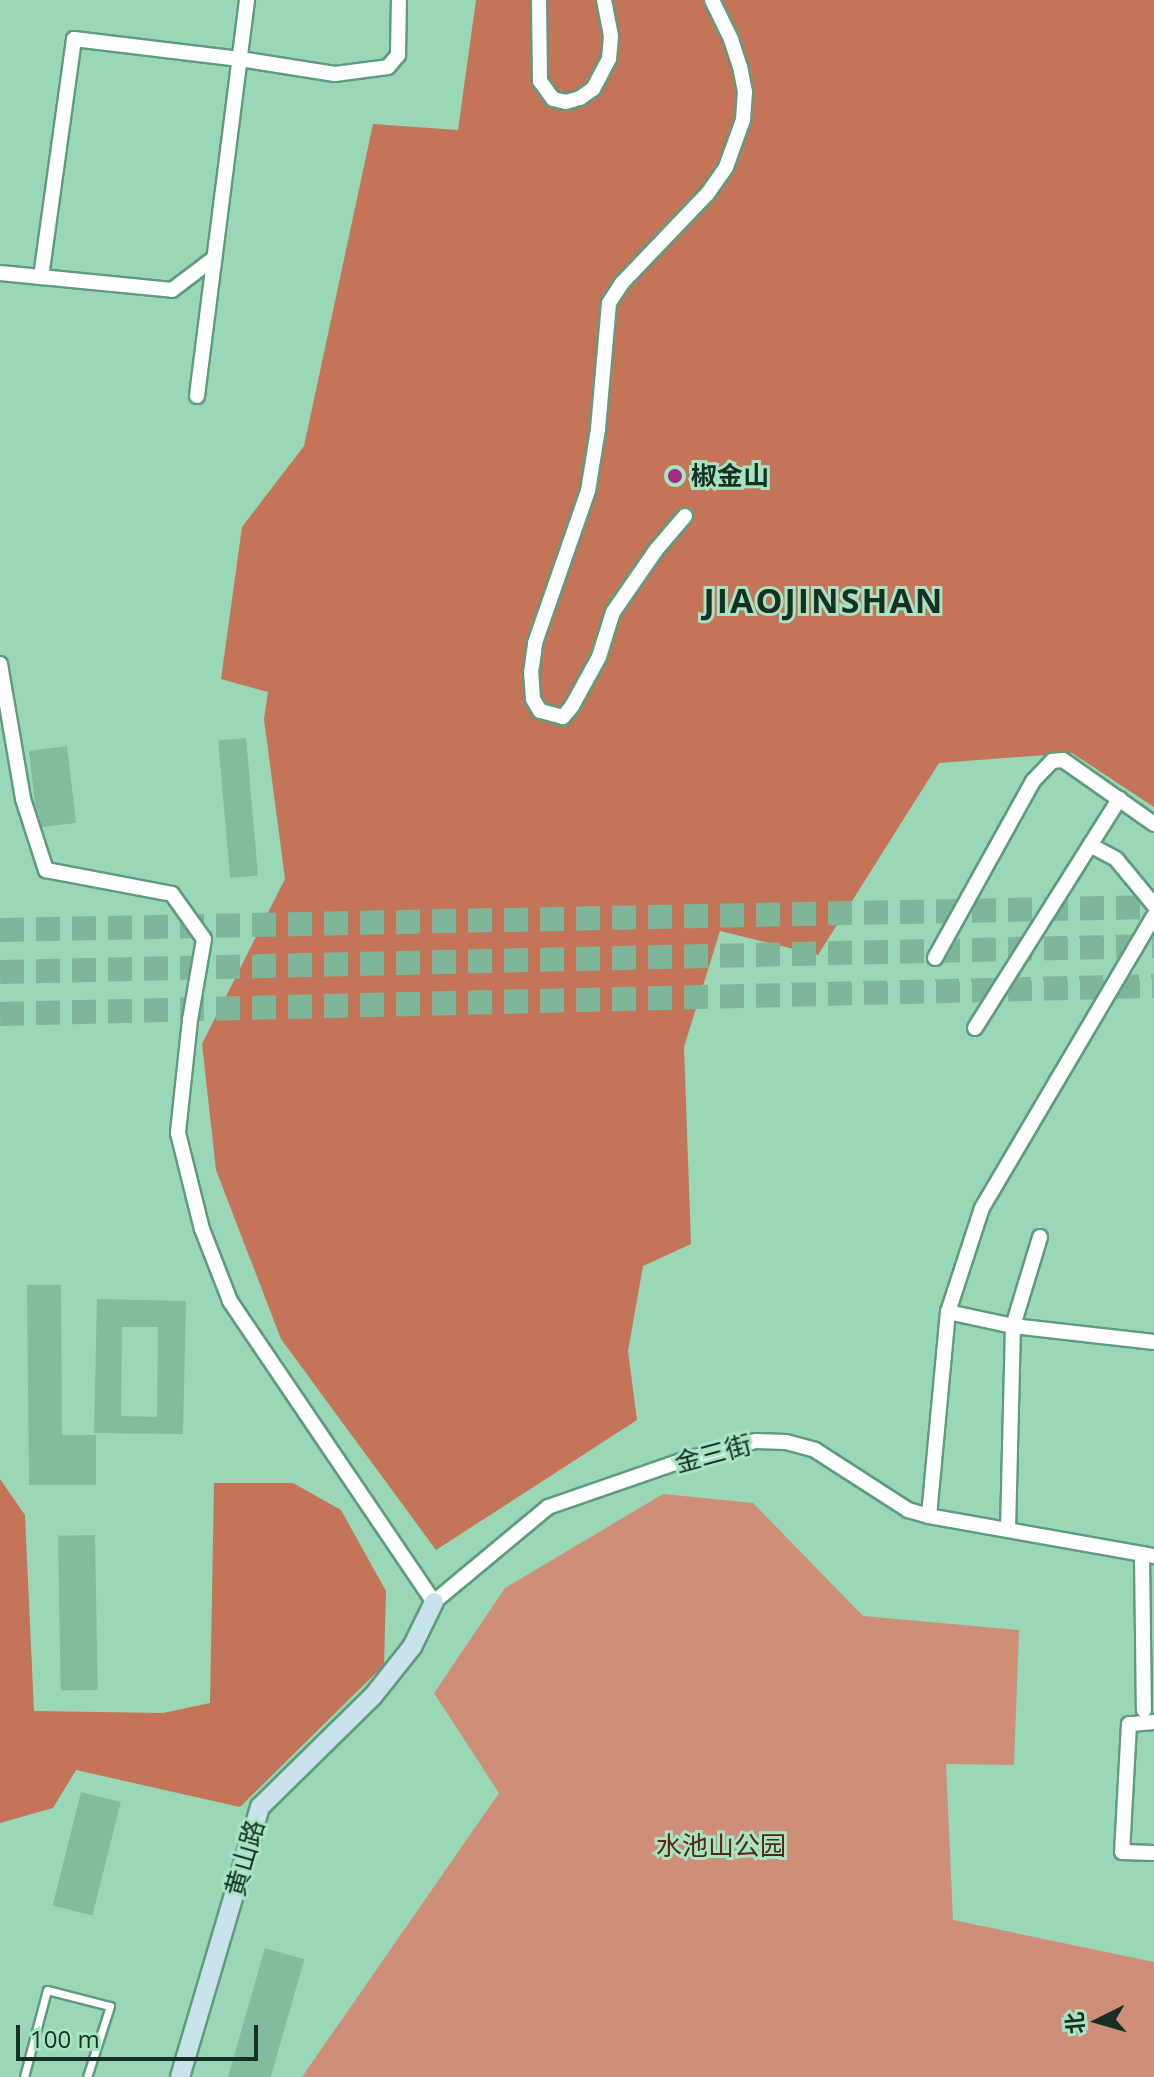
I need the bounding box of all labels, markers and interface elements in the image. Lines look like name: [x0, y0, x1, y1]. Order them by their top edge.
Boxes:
place label: 椒金山: [691, 460, 769, 492]
marker: 椒金山: [666, 467, 684, 485]
district label: JIAOJINSHAN: [703, 581, 945, 621]
street label: 金三街: [671, 1429, 755, 1479]
street label: 黄山路: [219, 1816, 271, 1900]
park label: 水池山公园: [656, 1830, 786, 1862]
north arrow: [1058, 1981, 1138, 2061]
scale bar: [20, 2009, 262, 2059]
text: 北: [1058, 2011, 1090, 2035]
text: 100 m: [30, 2022, 100, 2055]

